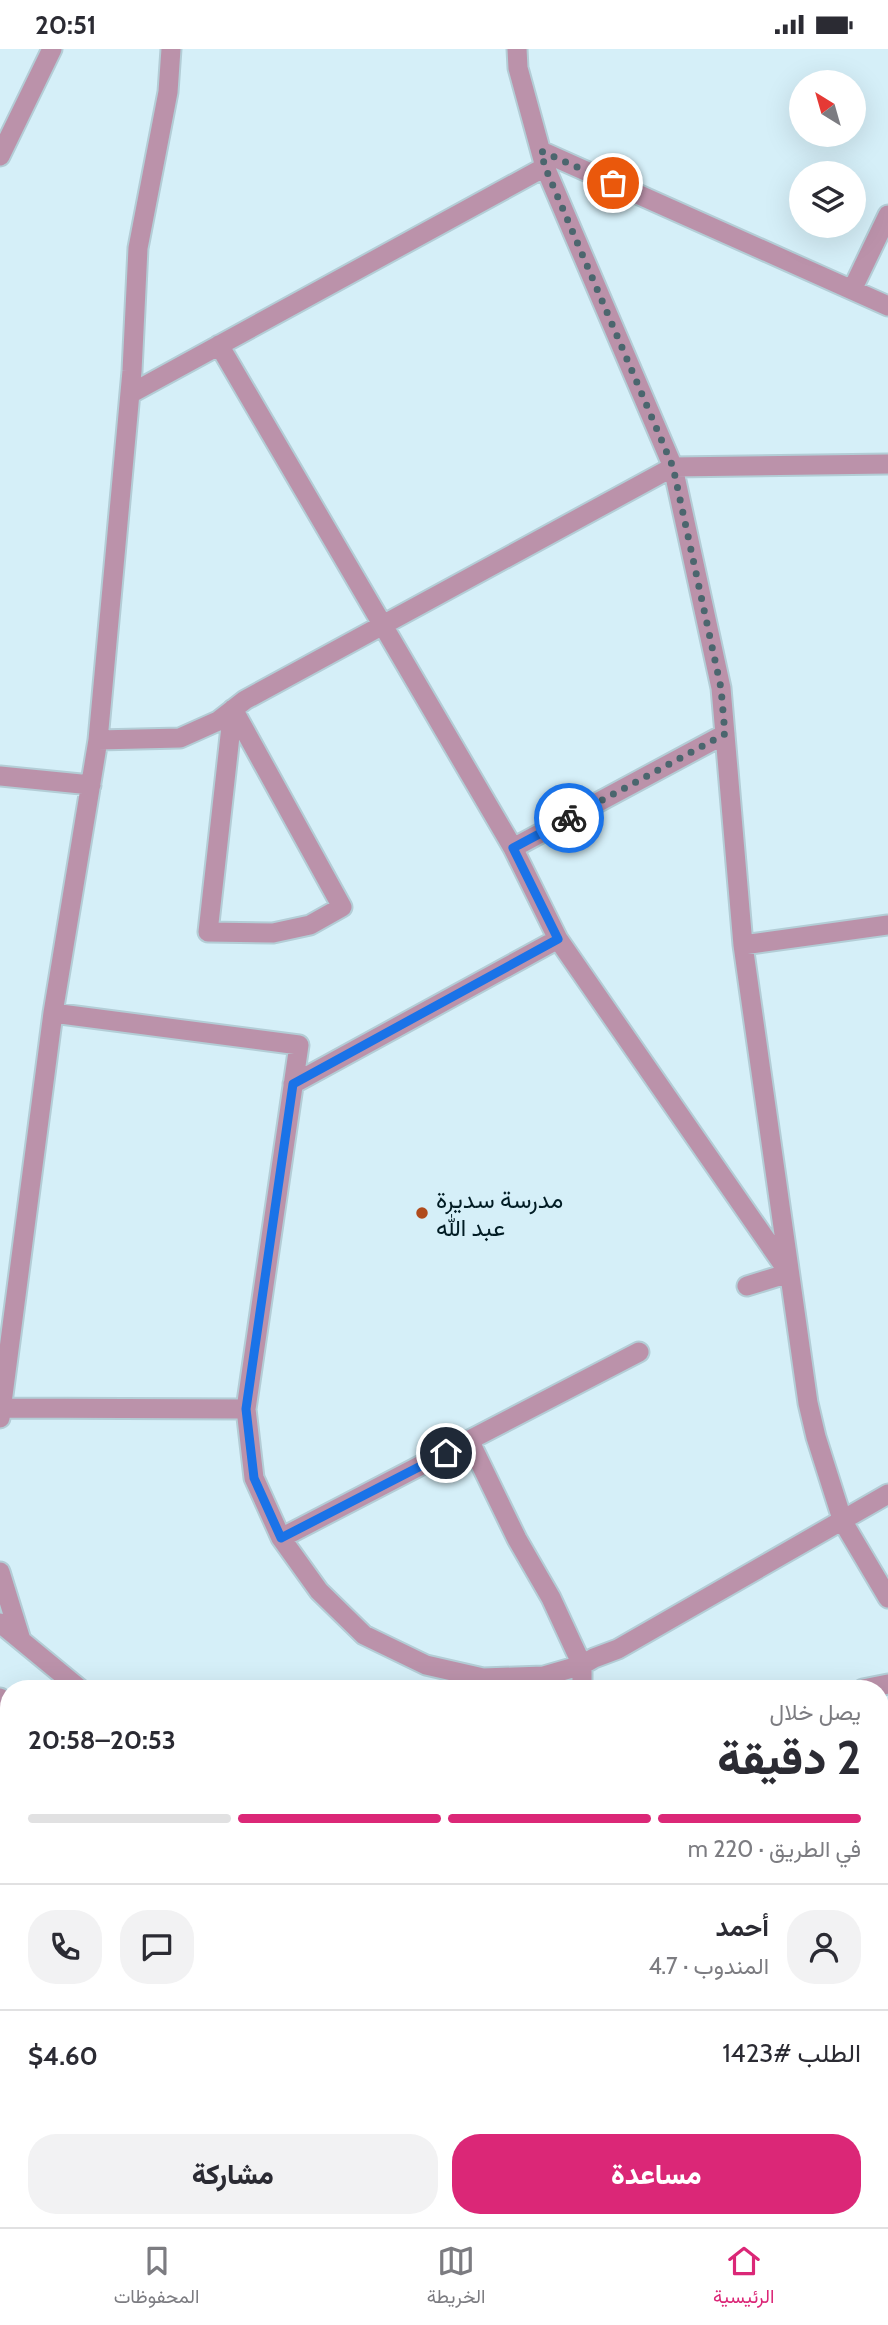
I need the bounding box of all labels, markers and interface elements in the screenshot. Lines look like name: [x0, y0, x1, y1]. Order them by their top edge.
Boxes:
text: 20:51: [35, 9, 96, 41]
north arrow: [789, 70, 866, 147]
map controls: [789, 70, 866, 238]
pin: [583, 153, 643, 213]
button: layers: [789, 161, 866, 238]
icon: bag: [594, 164, 632, 202]
courier: [534, 783, 604, 853]
icon: bike: [550, 799, 588, 837]
place label: مدرسة سديرة عبد الله: [436, 1185, 563, 1242]
marker: مدرسة سديرة عبد الله: [414, 1205, 430, 1221]
pin: [416, 1423, 476, 1483]
icon: home: [427, 1434, 465, 1472]
text: يصل خلال: [769, 1698, 861, 1726]
text: 20:53–20:58: [28, 1724, 176, 1756]
text: 2 دقيقة: [717, 1730, 861, 1786]
text: في الطريق · 220 m: [688, 1835, 861, 1863]
button: phone: [28, 1910, 102, 1984]
button: chat: [120, 1910, 194, 1984]
button: person: [787, 1910, 861, 1984]
text: أحمد: [716, 1911, 769, 1943]
text: المندوب · 4.7: [648, 1952, 769, 1980]
text: الطلب #1423: [722, 2037, 861, 2069]
text: $4.60: [28, 2040, 98, 2072]
button: مشاركة: [28, 2134, 438, 2214]
button: مساعدة: [452, 2134, 861, 2214]
tab: المحفوظات: [114, 2242, 199, 2313]
tab: الخريطة: [427, 2242, 485, 2313]
tab: الرئيسية: [713, 2242, 774, 2313]

